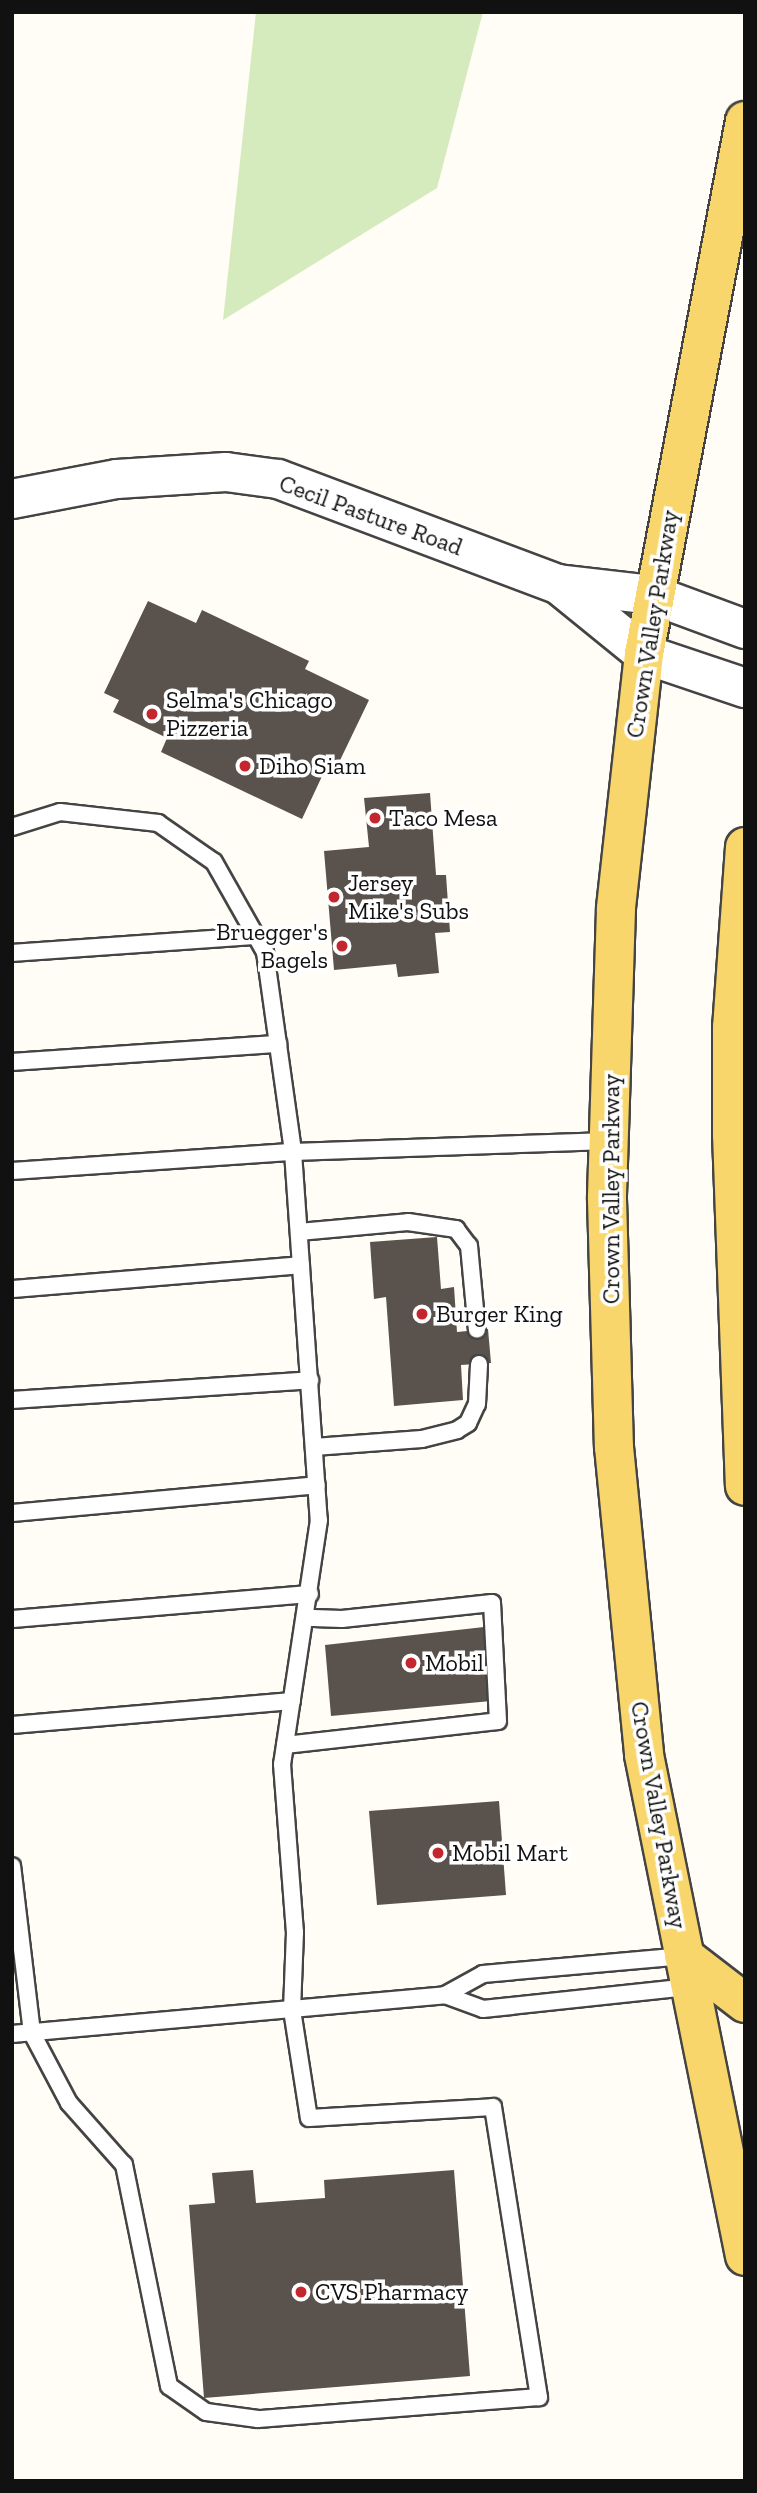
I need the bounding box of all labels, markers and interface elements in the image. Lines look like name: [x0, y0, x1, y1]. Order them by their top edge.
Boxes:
street label: Cecil Pasture Road: [275, 468, 467, 562]
street label: Crown Valley Parkway: [620, 507, 684, 741]
place label: Selma's Chicago Pizzeria: [166, 686, 333, 742]
marker: Selma's Chicago Pizzeria: [144, 706, 160, 722]
place label: Diho Siam: [259, 752, 366, 780]
marker: Diho Siam: [237, 758, 253, 774]
place label: Taco Mesa: [389, 804, 498, 832]
marker: Taco Mesa: [367, 810, 383, 826]
place label: Jersey Mike's Subs: [348, 869, 469, 925]
marker: Jersey Mike's Subs: [326, 889, 342, 905]
place label: Bruegger's Bagels: [216, 918, 328, 974]
marker: Bruegger's Bagels: [334, 938, 350, 954]
street label: Crown Valley Parkway: [597, 1073, 625, 1305]
place label: Burger King: [436, 1300, 563, 1328]
marker: Burger King: [414, 1306, 430, 1322]
place label: Mobil: [425, 1649, 484, 1677]
marker: Mobil: [403, 1655, 419, 1671]
street label: Crown Valley Parkway: [625, 1698, 693, 1932]
place label: Mobil Mart: [452, 1839, 568, 1867]
marker: Mobil Mart: [430, 1845, 446, 1861]
place label: CVS Pharmacy: [315, 2278, 468, 2306]
marker: CVS Pharmacy: [293, 2284, 309, 2300]

